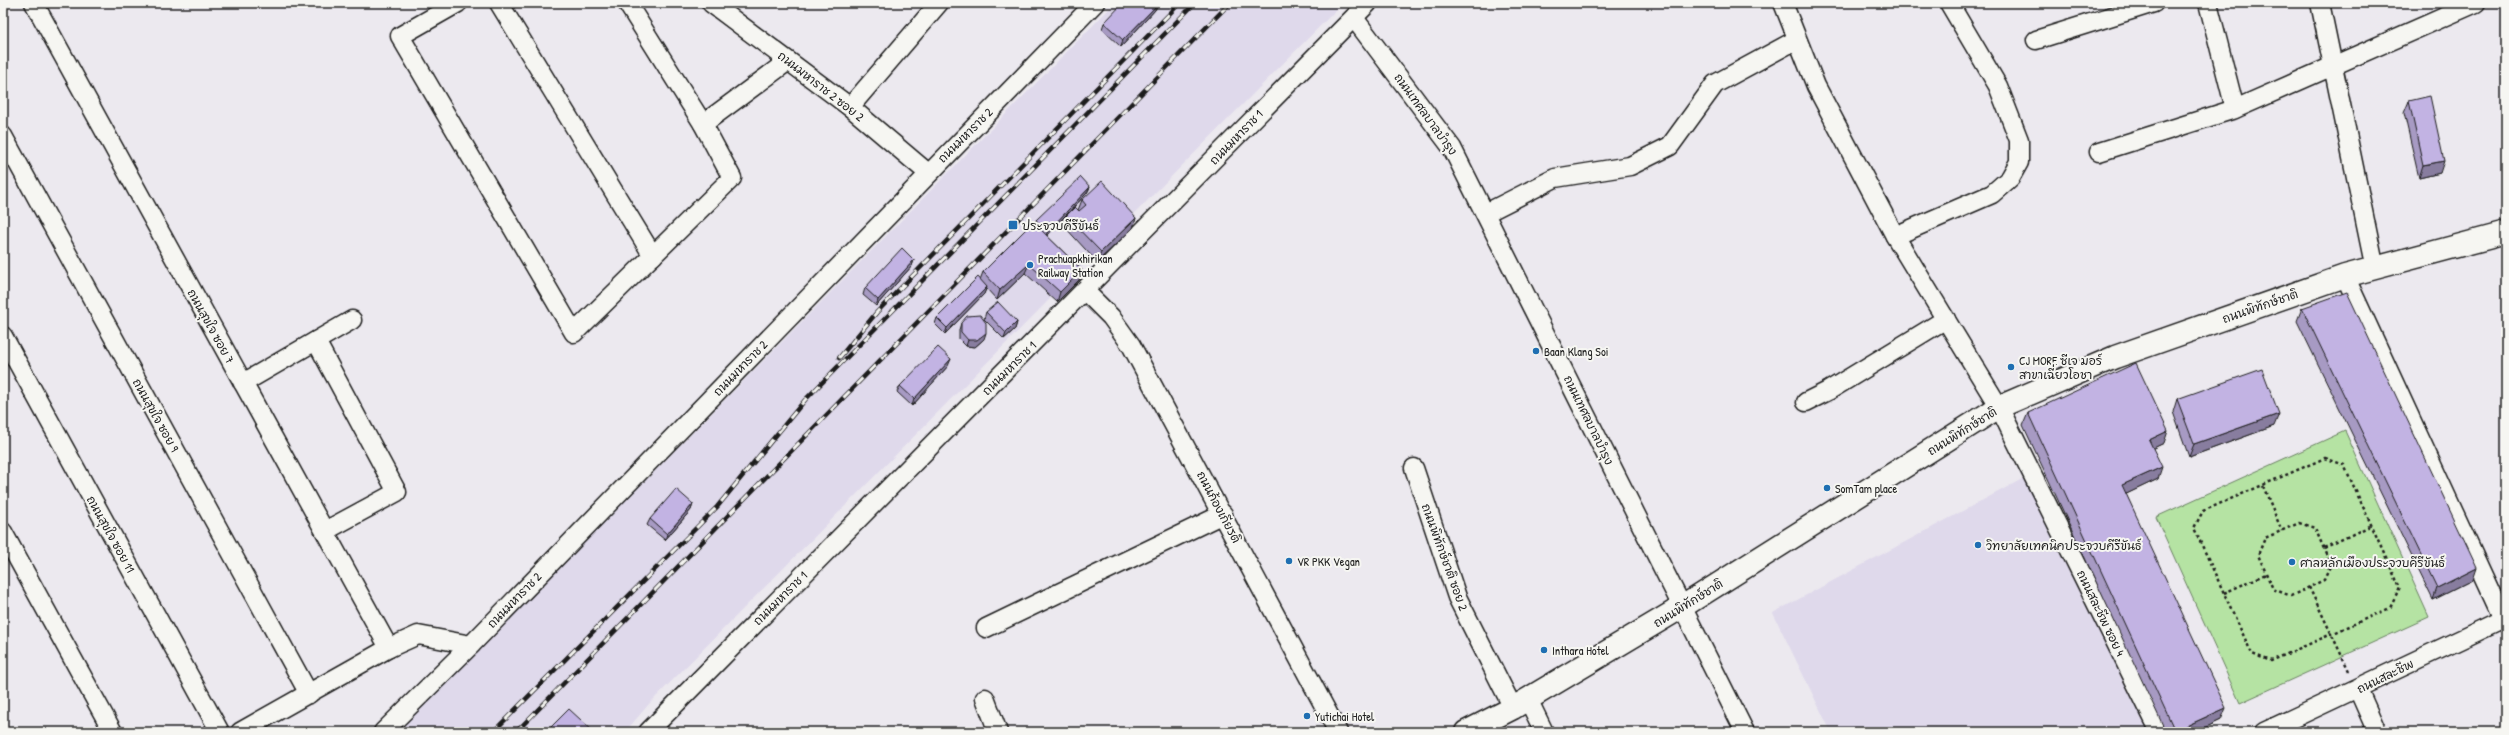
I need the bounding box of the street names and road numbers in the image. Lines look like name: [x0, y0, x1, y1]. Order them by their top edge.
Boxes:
street label: ถนนมหาราช 2 ซอย 2: [774, 47, 868, 125]
street label: ถนนเทศลบาลบำรุง: [1390, 70, 1462, 159]
street label: ถนนมหาราช 2: [934, 103, 997, 166]
street label: ถนนมหาราช 1: [1205, 106, 1267, 168]
street label: ถนนพิทักษ์ชาติ: [2220, 285, 2300, 327]
street label: ถนนสุขใจ ซอย 7: [183, 286, 239, 367]
street label: ถนนมหาราช 2: [709, 336, 771, 400]
street label: ถนนมหาราช 1: [978, 337, 1040, 399]
street label: ถนนเทศลบาลบำรุง: [1559, 372, 1618, 468]
street label: ถนนสุขใจ ซอย 9: [128, 375, 183, 456]
street label: ถนนพิทักษ์ชาติ: [1924, 403, 2000, 459]
street label: ถนนก้องเกียรติ: [1193, 468, 1245, 546]
street label: ถนนสุขใจ ซอย 11: [82, 492, 139, 576]
street label: ถนนพิทักษ์ชาติ ซอย 2: [1418, 501, 1472, 613]
street label: ถนนมหาราช 1: [749, 567, 811, 629]
street label: ถนนสละชีพ ซอย 4: [2073, 567, 2129, 659]
street label: ถนนมหาราช 2: [483, 568, 545, 632]
street label: ถนนพิทักษ์ชาติ: [1650, 575, 1726, 631]
street label: ถนนสละชีพ: [2354, 655, 2416, 697]

